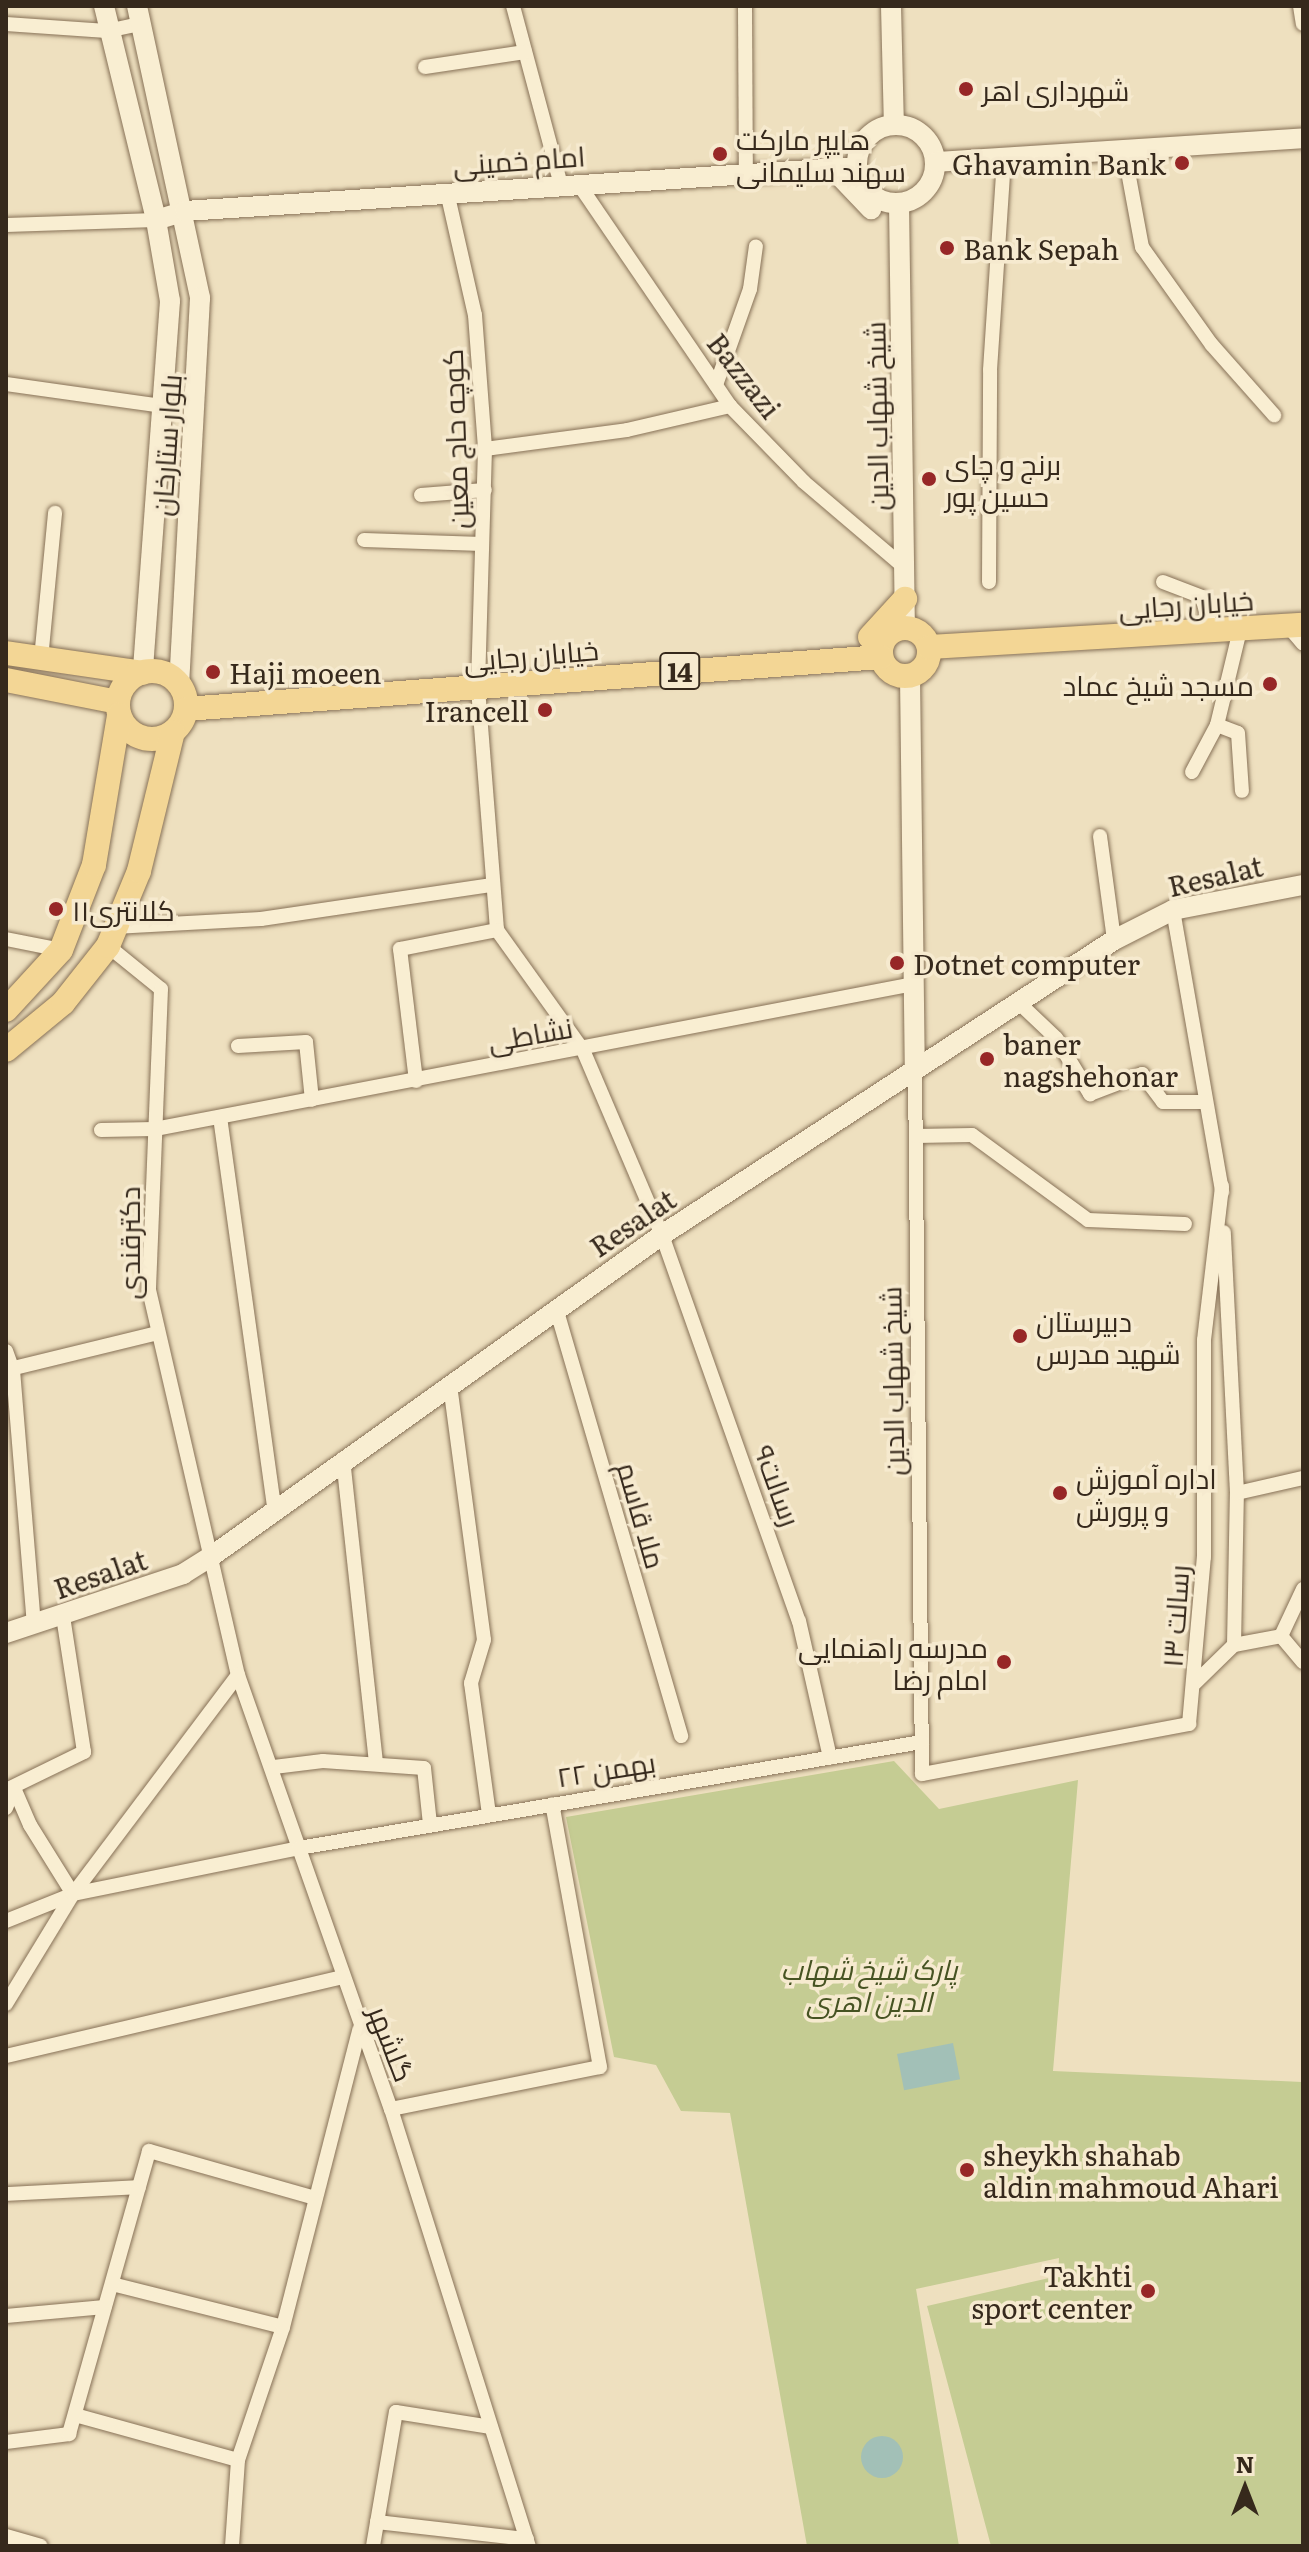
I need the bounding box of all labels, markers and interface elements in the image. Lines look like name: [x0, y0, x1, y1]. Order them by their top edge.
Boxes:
place label: شهرداری اهر: [982, 72, 1129, 106]
marker: شهرداری اهر: [957, 80, 975, 98]
place label: هایپر مارکت سهند سلیمانی: [736, 121, 906, 187]
street label: امام خمینی: [452, 138, 586, 180]
marker: هایپر مارکت سهند سلیمانی: [711, 145, 729, 163]
place label: Ghavamin Bank: [952, 146, 1166, 180]
marker: Ghavamin Bank: [1173, 154, 1191, 172]
place label: Bank Sepah: [963, 231, 1119, 265]
marker: Bank Sepah: [938, 239, 956, 257]
street label: شیخ شهاب الدین: [857, 321, 893, 511]
street label: Bazzazi: [701, 326, 789, 424]
street label: کوچه حاج معین: [434, 348, 474, 530]
street label: بلوار ستارخان: [143, 373, 187, 517]
place label: برنج و چای حسین پور: [945, 446, 1061, 512]
marker: برنج و چای حسین پور: [920, 470, 938, 488]
street label: خیابان رجایی: [1117, 582, 1255, 624]
street label: خیابان رجایی: [462, 631, 600, 677]
road number: 14: [658, 649, 702, 693]
place label: Haji moeen: [229, 655, 381, 689]
marker: Haji moeen: [204, 663, 222, 681]
place label: مسجد شیخ عماد: [1063, 667, 1254, 701]
marker: مسجد شیخ عماد: [1261, 675, 1279, 693]
place label: Irancell: [424, 693, 529, 727]
marker: Irancell: [536, 701, 554, 719]
street label: Resalat: [1164, 848, 1266, 902]
place label: کلانتری۱۱: [72, 892, 175, 926]
marker: کلانتری۱۱: [47, 900, 65, 918]
place label: Dotnet computer: [913, 946, 1140, 980]
marker: Dotnet computer: [888, 954, 906, 972]
street label: نشاطی: [485, 1009, 575, 1057]
place label: baner nagshehonar: [1003, 1026, 1178, 1092]
marker: baner nagshehonar: [978, 1050, 996, 1068]
street label: Resalat: [583, 1181, 681, 1263]
street label: دکترقندی: [111, 1187, 145, 1299]
street label: شیخ شهاب الدین: [873, 1286, 909, 1476]
place label: دبیرستان شهید مدرس: [1036, 1303, 1181, 1369]
marker: دبیرستان شهید مدرس: [1011, 1327, 1029, 1345]
street label: رسالت۹: [749, 1440, 809, 1530]
street label: ملا قاسم: [612, 1458, 674, 1572]
place label: اداره آموزش و پرورش: [1076, 1460, 1217, 1526]
marker: اداره آموزش و پرورش: [1051, 1484, 1069, 1502]
street label: Resalat: [49, 1541, 151, 1605]
street label: رسالت ۱۳: [1154, 1564, 1194, 1668]
place label: مدرسه راهنمایی امام رضا: [798, 1629, 988, 1695]
marker: مدرسه راهنمایی امام رضا: [995, 1653, 1013, 1671]
street label: ۲۲ بهمن: [554, 1744, 658, 1792]
park label: پارک شیخ شهاب الدین اهری: [781, 1951, 957, 2017]
street label: گلشهر: [363, 2000, 423, 2086]
place label: sheykh shahab aldin mahmoud Ahari: [983, 2137, 1279, 2203]
marker: sheykh shahab aldin mahmoud Ahari: [958, 2161, 976, 2179]
place label: Takhti sport center: [971, 2258, 1132, 2324]
marker: Takhti sport center: [1139, 2282, 1157, 2300]
text: N: [1236, 2447, 1254, 2480]
north arrow: [1205, 2448, 1285, 2528]

